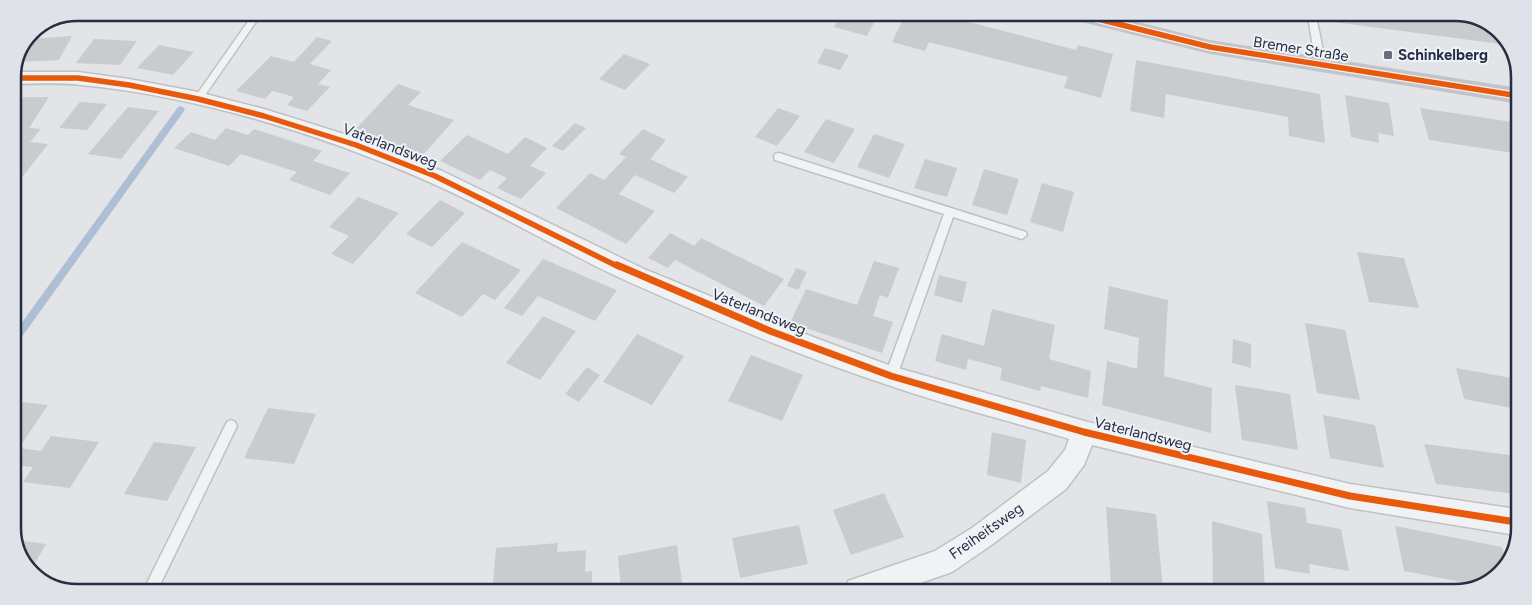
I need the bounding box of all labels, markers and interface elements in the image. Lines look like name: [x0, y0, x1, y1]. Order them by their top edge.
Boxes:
street label: Bremer Straße: [1252, 33, 1350, 65]
place label: Schinkelberg: [1398, 46, 1488, 64]
marker: Schinkelberg: [1382, 49, 1394, 61]
street label: Vaterlandsweg: [340, 120, 440, 172]
street label: Vaterlandsweg: [709, 285, 809, 339]
street label: Vaterlandsweg: [1092, 413, 1194, 455]
street label: Freiheitsweg: [946, 499, 1026, 563]

